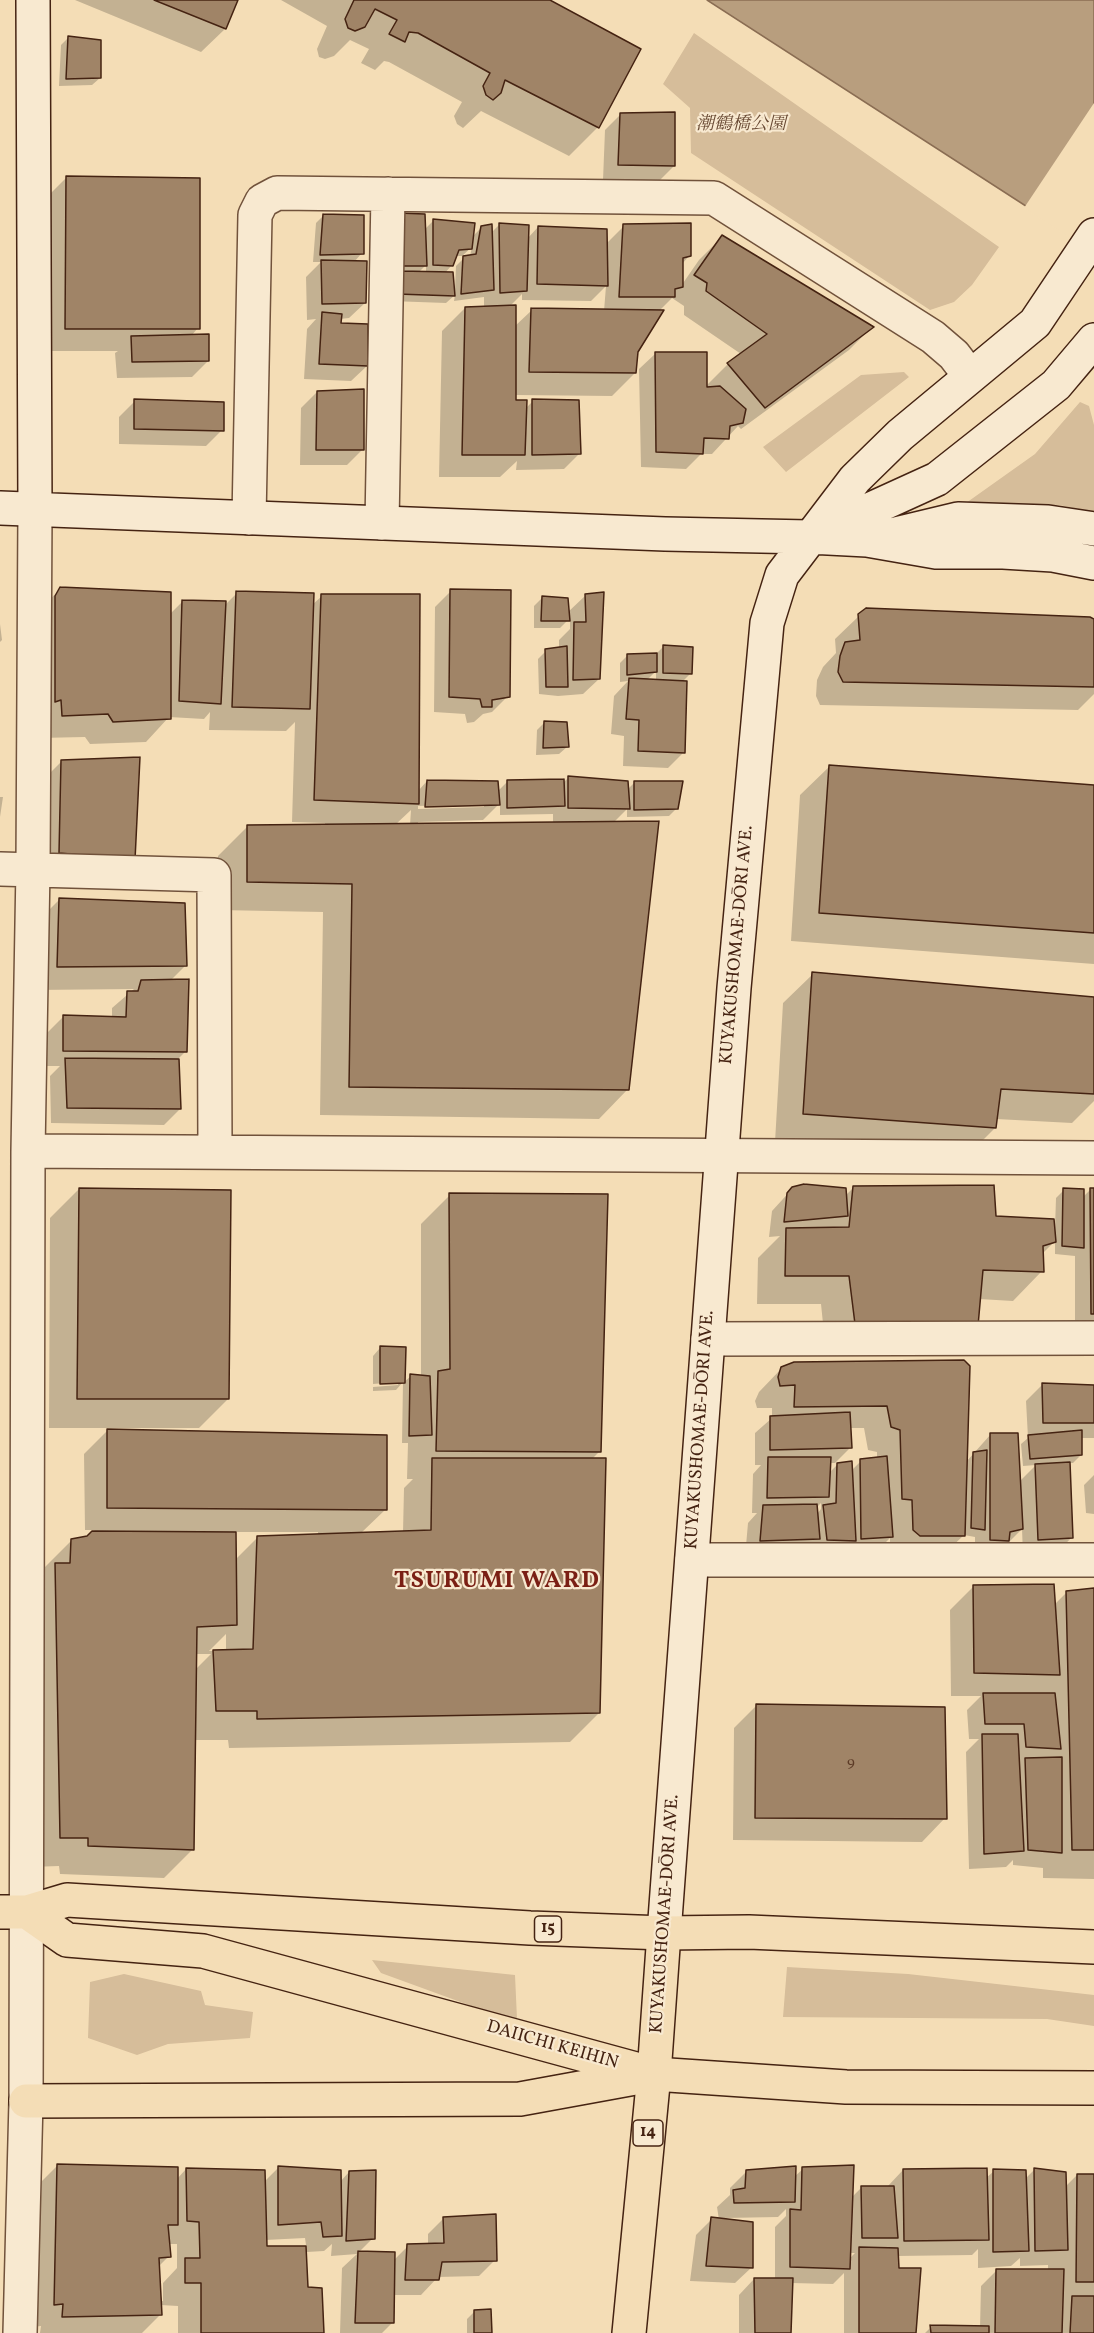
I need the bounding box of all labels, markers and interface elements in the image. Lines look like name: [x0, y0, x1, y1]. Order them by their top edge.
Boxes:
park label: 潮鶴橋公園: [696, 115, 786, 137]
street label: KUYAKUSHOMAE-DŌRI AVE.: [717, 825, 759, 1065]
street label: KUYAKUSHOMAE-DŌRI AVE.: [682, 1310, 720, 1550]
district label: TSURUMI WARD: [394, 1569, 600, 1597]
house number: 9: [847, 1754, 855, 1772]
street label: KUYAKUSHOMAE-DŌRI AVE.: [647, 1794, 685, 2034]
road number: 15: [534, 1916, 562, 1942]
street label: DAIICHI KEIHIN: [484, 2017, 620, 2075]
road number: 14: [633, 2120, 663, 2146]

